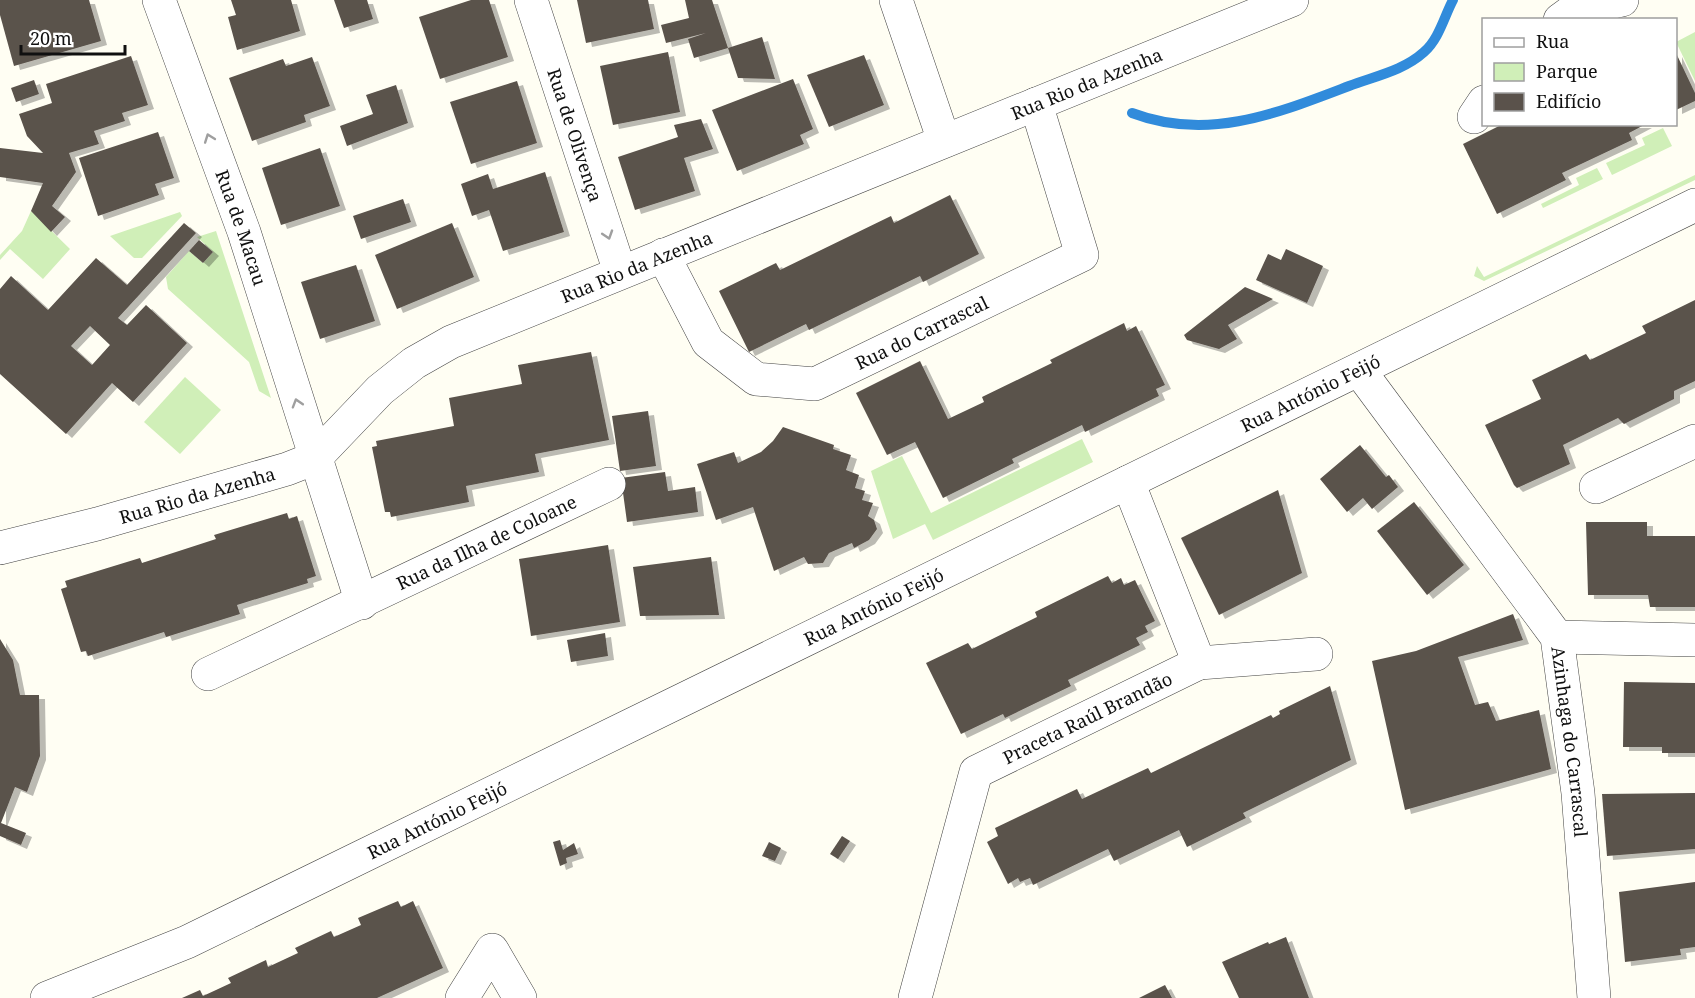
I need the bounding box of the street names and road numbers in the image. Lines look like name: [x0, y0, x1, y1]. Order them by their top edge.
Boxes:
street label: Rua Rio da Azenha: [1007, 42, 1166, 125]
street label: Rua de Olivença: [542, 65, 608, 205]
street label: Rua de Macau: [210, 166, 272, 289]
street label: Rua Rio da Azenha: [557, 225, 716, 308]
street label: Rua do Carrascal: [851, 290, 992, 375]
street label: Rua António Feijó: [1236, 349, 1384, 437]
street label: Rua Rio da Azenha: [116, 461, 278, 529]
street label: Rua da Ilha de Coloane: [392, 489, 580, 595]
street label: Rua António Feijó: [800, 562, 947, 651]
street label: Azinhaga do Carrascal: [1546, 645, 1593, 838]
street label: Praceta Raúl Brandão: [999, 666, 1176, 769]
street label: Rua António Feijó: [363, 776, 511, 864]

